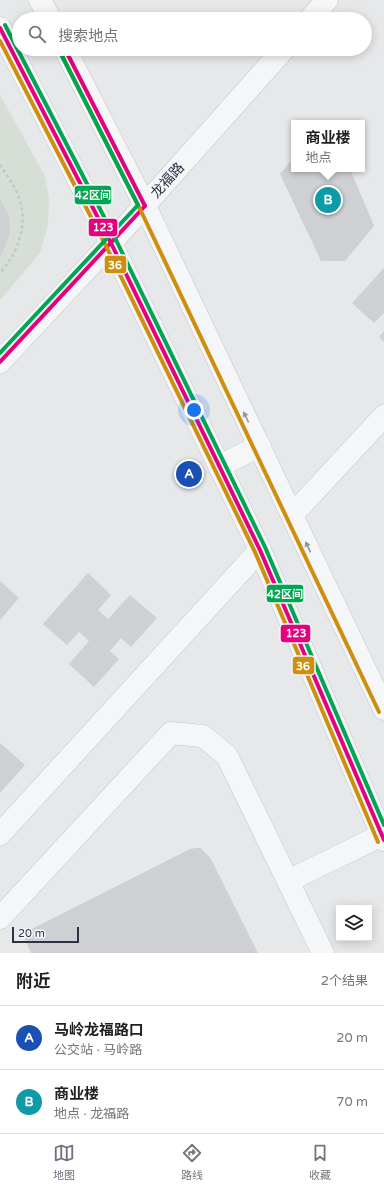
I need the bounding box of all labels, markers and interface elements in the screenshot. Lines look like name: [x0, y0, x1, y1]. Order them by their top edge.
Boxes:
search box: [12, 12, 372, 56]
icon: search: [26, 23, 48, 45]
text: 搜索地点: [58, 27, 118, 45]
popup: [291, 120, 365, 172]
text: 商业楼: [305, 129, 351, 147]
text: 地点: [305, 150, 332, 166]
street label: 龙福路: [147, 159, 188, 202]
line badge: 42区间: [74, 185, 112, 205]
pin: B: [315, 185, 341, 215]
text: 42区间: [75, 189, 111, 202]
line badge: 123: [88, 218, 118, 237]
text: 123: [93, 221, 113, 234]
line badge: 36: [104, 255, 127, 274]
text: 36: [108, 259, 122, 272]
your location: [184, 400, 204, 420]
one-way arrow: [243, 412, 249, 423]
pin: A: [176, 459, 202, 489]
one-way arrow: [305, 542, 311, 553]
line badge: 42区间: [266, 584, 304, 603]
text: 42区间: [267, 588, 303, 601]
line badge: 123: [280, 624, 311, 643]
text: 123: [286, 627, 306, 640]
line badge: 36: [292, 656, 315, 675]
text: 36: [296, 660, 310, 673]
map controls: [336, 905, 372, 941]
button: layers: [336, 905, 372, 941]
scale bar: [12, 925, 79, 944]
text: 20 m: [18, 927, 45, 940]
text: 附近: [16, 971, 50, 992]
text: 2个结果: [321, 973, 368, 989]
text: 马岭龙福路口: [54, 1021, 144, 1039]
text: A: [24, 1030, 34, 1046]
text: 20 m: [336, 1030, 368, 1046]
text: 公交站 · 马岭路: [54, 1042, 142, 1058]
text: 商业楼: [54, 1085, 99, 1103]
text: B: [24, 1094, 34, 1110]
text: 70 m: [336, 1094, 368, 1110]
text: 地点 · 龙福路: [54, 1106, 129, 1122]
tab: 地图: [53, 1142, 75, 1182]
tab: 路线: [181, 1142, 203, 1182]
tab: 收藏: [309, 1142, 331, 1182]

